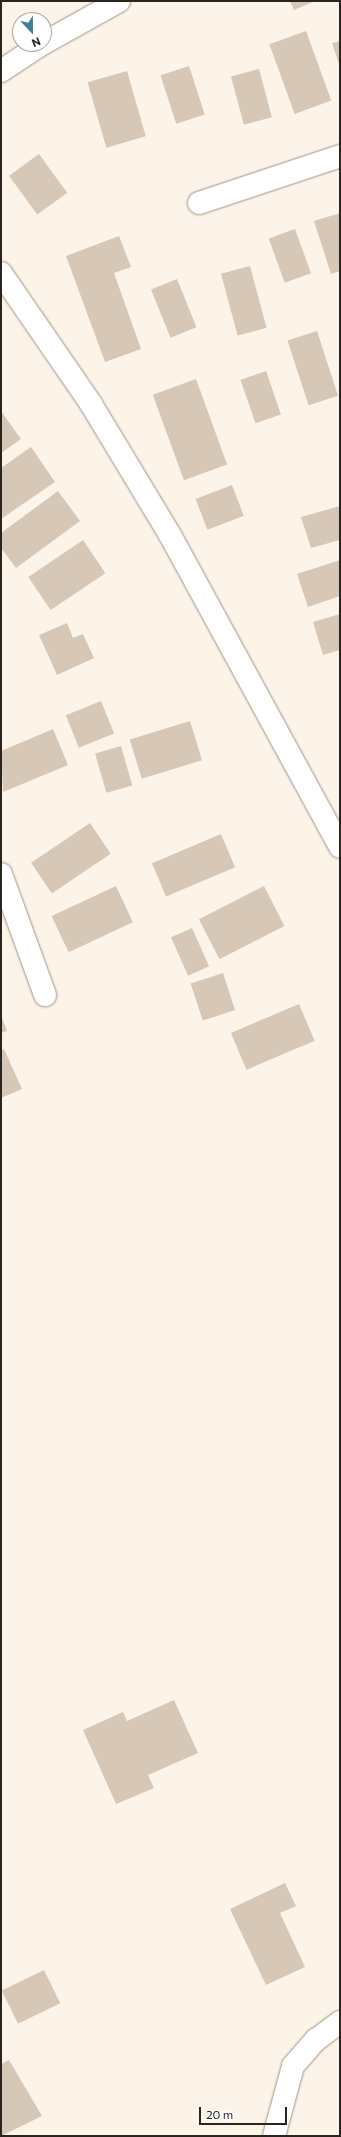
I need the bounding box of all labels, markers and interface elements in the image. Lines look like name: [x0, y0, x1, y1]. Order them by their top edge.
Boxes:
north arrow: [12, 12, 52, 52]
text: N: [30, 35, 43, 50]
scale bar: [201, 2099, 289, 2125]
text: 20 m: [206, 2107, 233, 2121]

